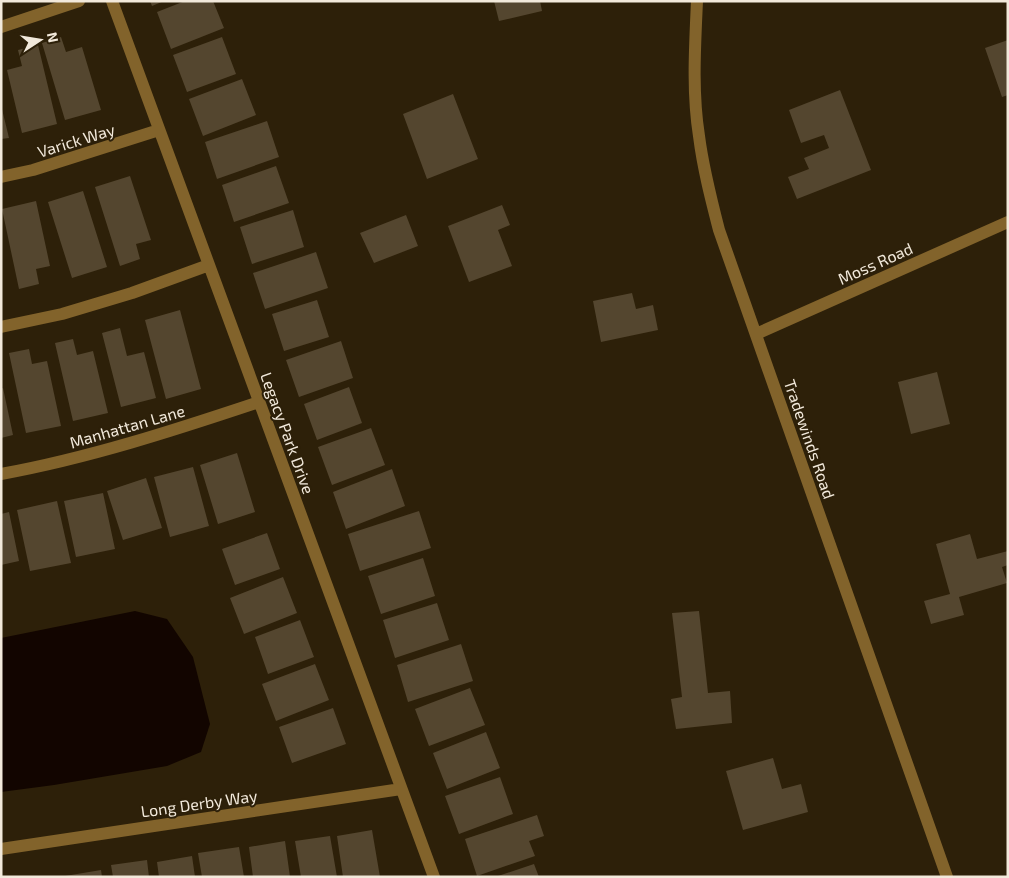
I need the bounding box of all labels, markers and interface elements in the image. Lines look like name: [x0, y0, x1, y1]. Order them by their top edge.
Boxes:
north arrow: [15, 15, 65, 65]
text: N: [44, 30, 63, 44]
street label: Varick Way: [35, 119, 117, 161]
street label: Moss Road: [835, 238, 915, 288]
street label: Legacy Park Drive: [257, 370, 319, 496]
street label: Tradewinds Road: [781, 377, 839, 501]
street label: Manhattan Lane: [67, 400, 187, 452]
street label: Long Derby Way: [140, 785, 259, 821]

